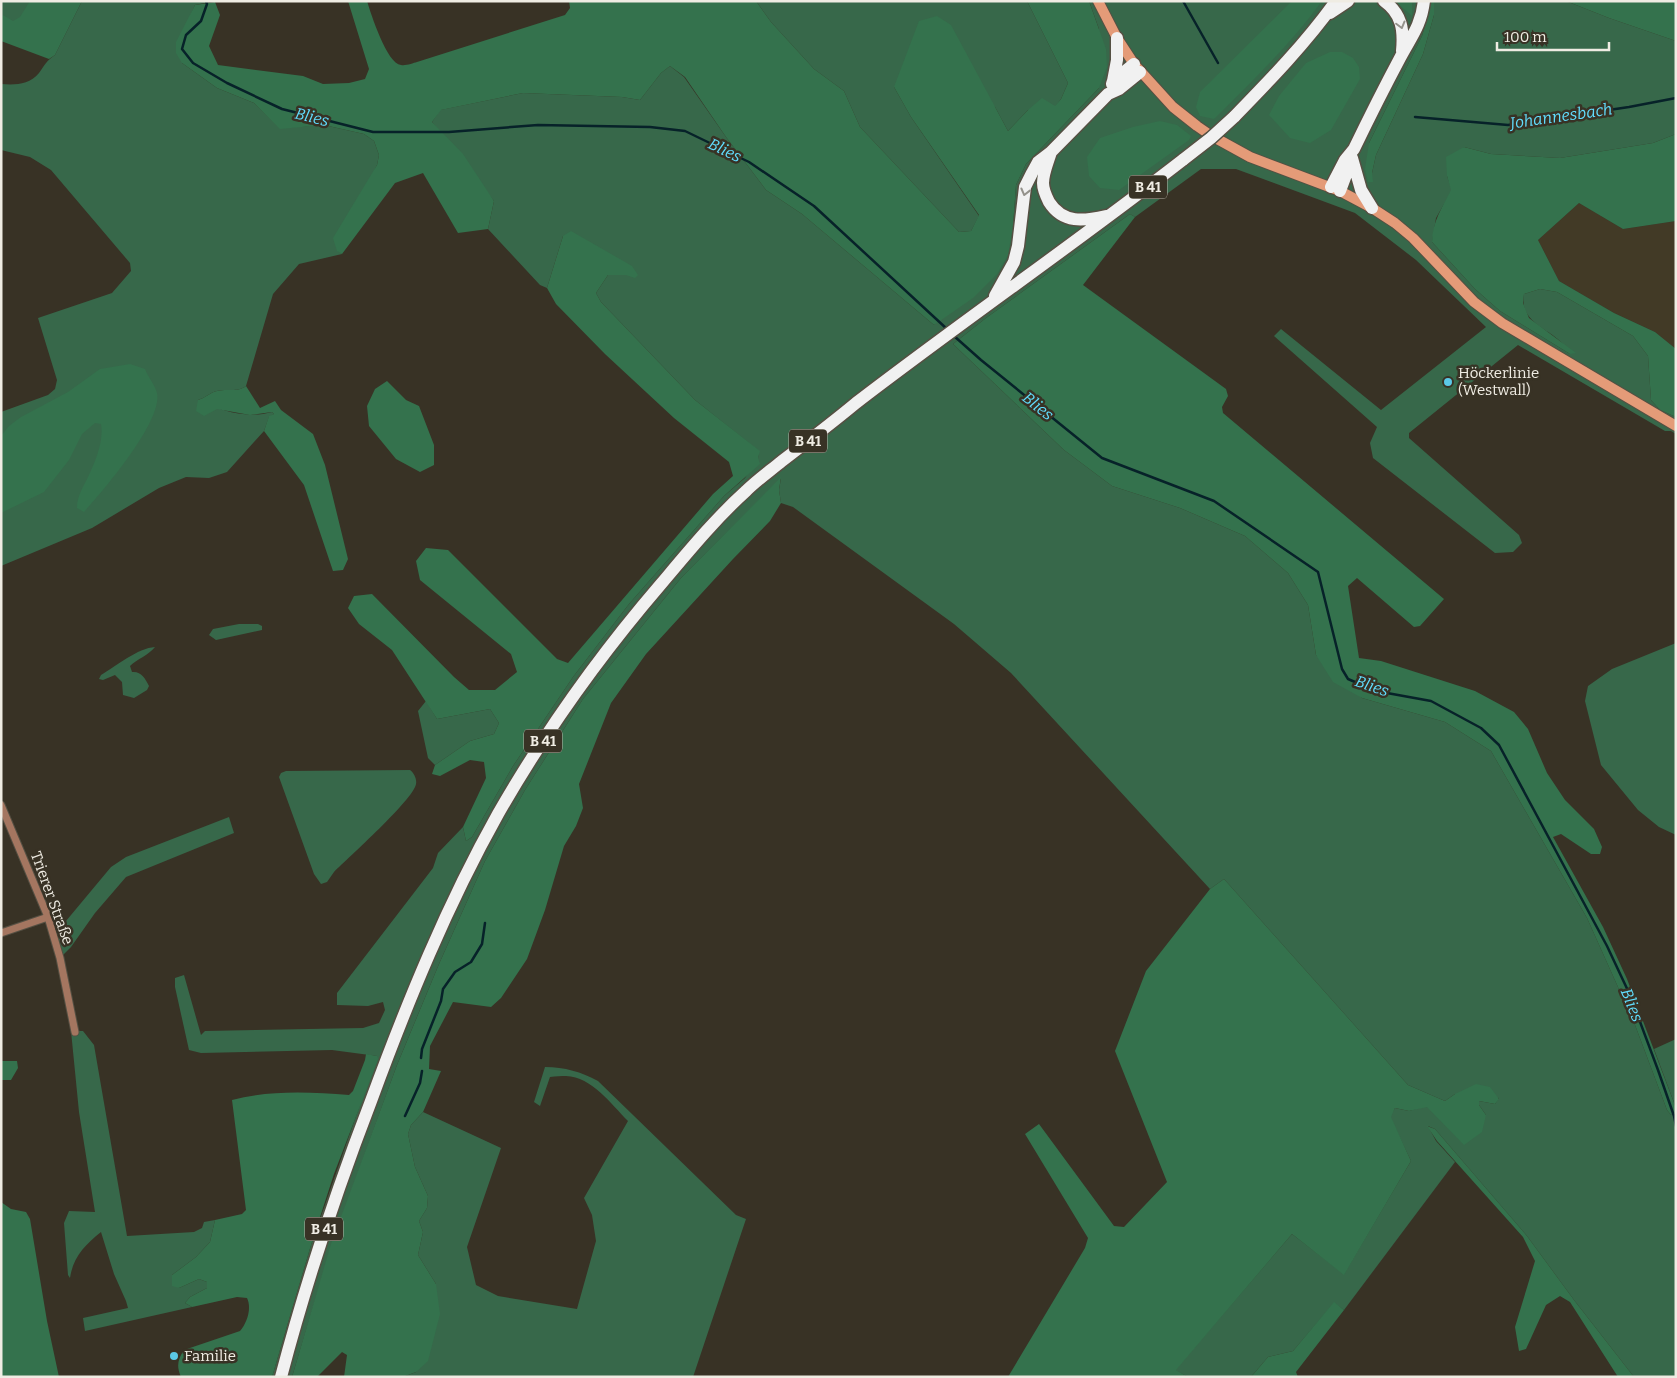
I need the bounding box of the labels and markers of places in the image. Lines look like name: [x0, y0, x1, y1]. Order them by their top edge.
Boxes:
place label: Höckerlinie (Westwall): [1458, 364, 1539, 399]
marker: Höckerlinie (Westwall): [1442, 376, 1454, 388]
place label: Familie: [184, 1347, 236, 1365]
marker: Familie: [168, 1350, 180, 1362]

